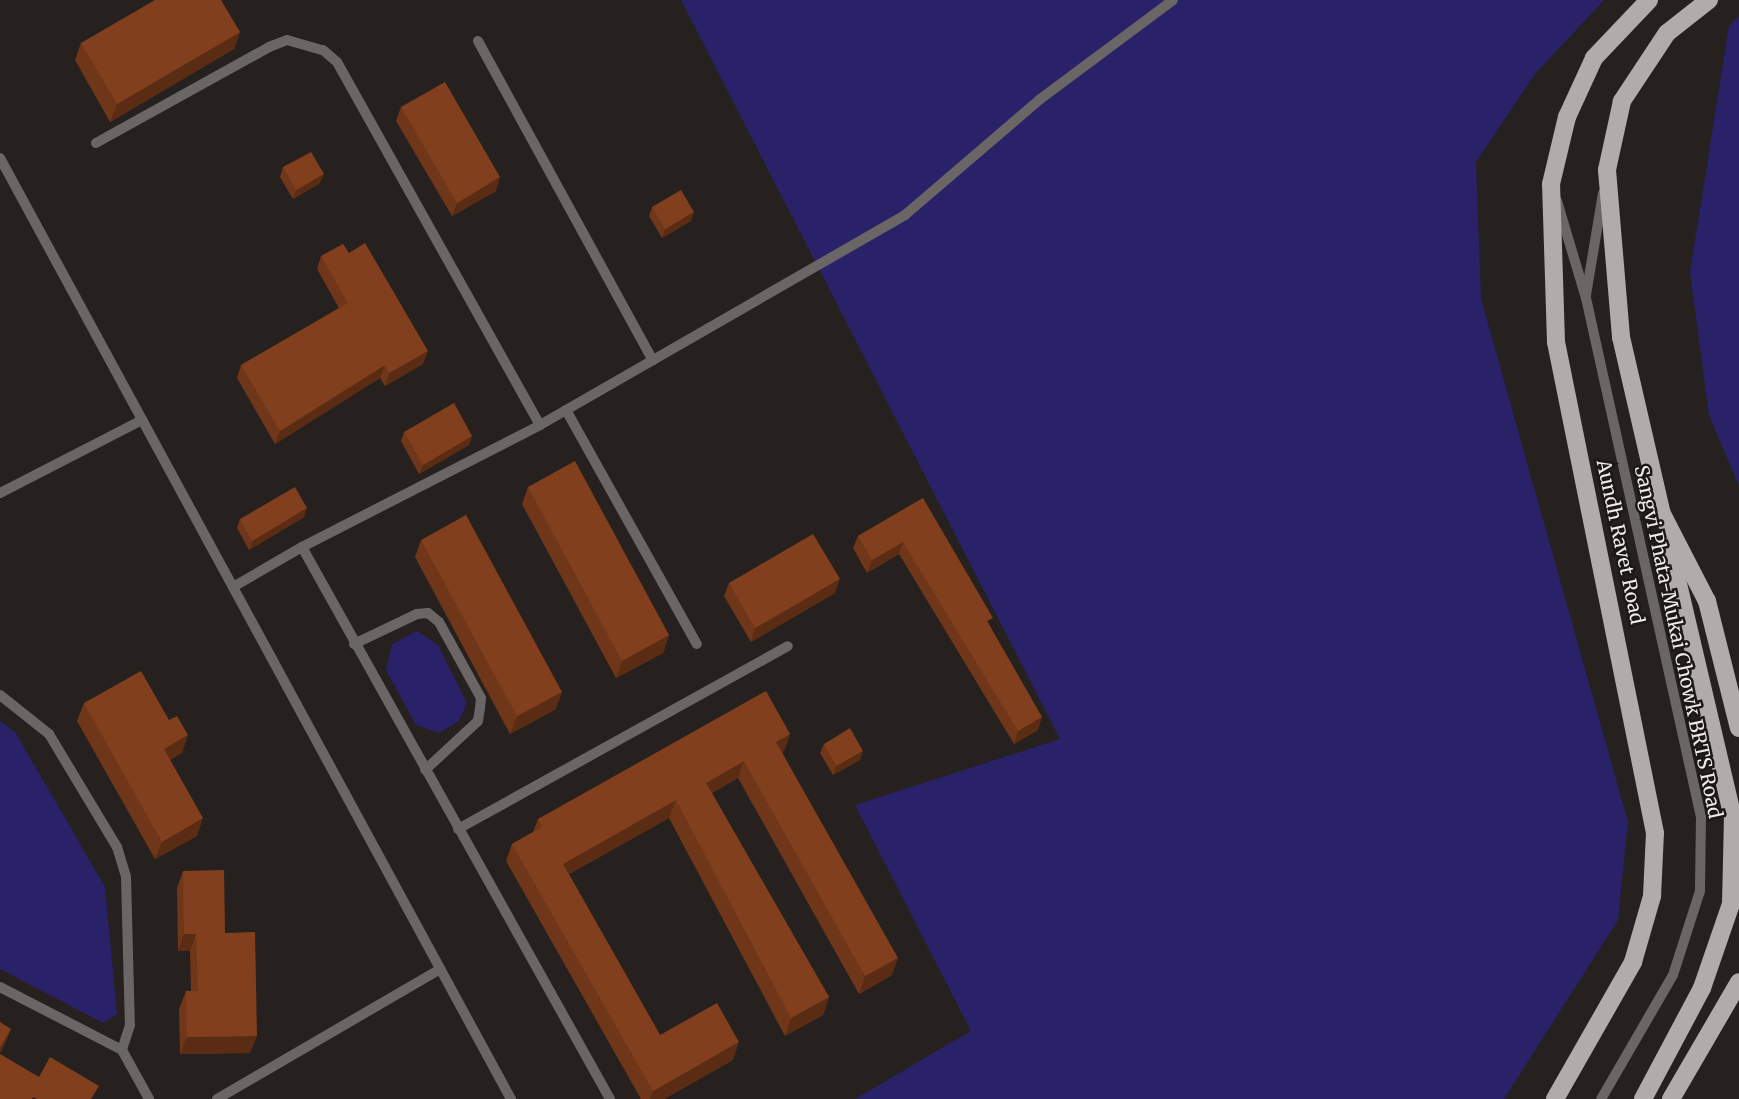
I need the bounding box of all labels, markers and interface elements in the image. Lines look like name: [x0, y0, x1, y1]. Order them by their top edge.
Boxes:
street label: Aundh Ravet Road: [1591, 458, 1649, 626]
street label: Sangvi Phata-Mukai Chowk BRTS Road: [1629, 463, 1727, 821]

